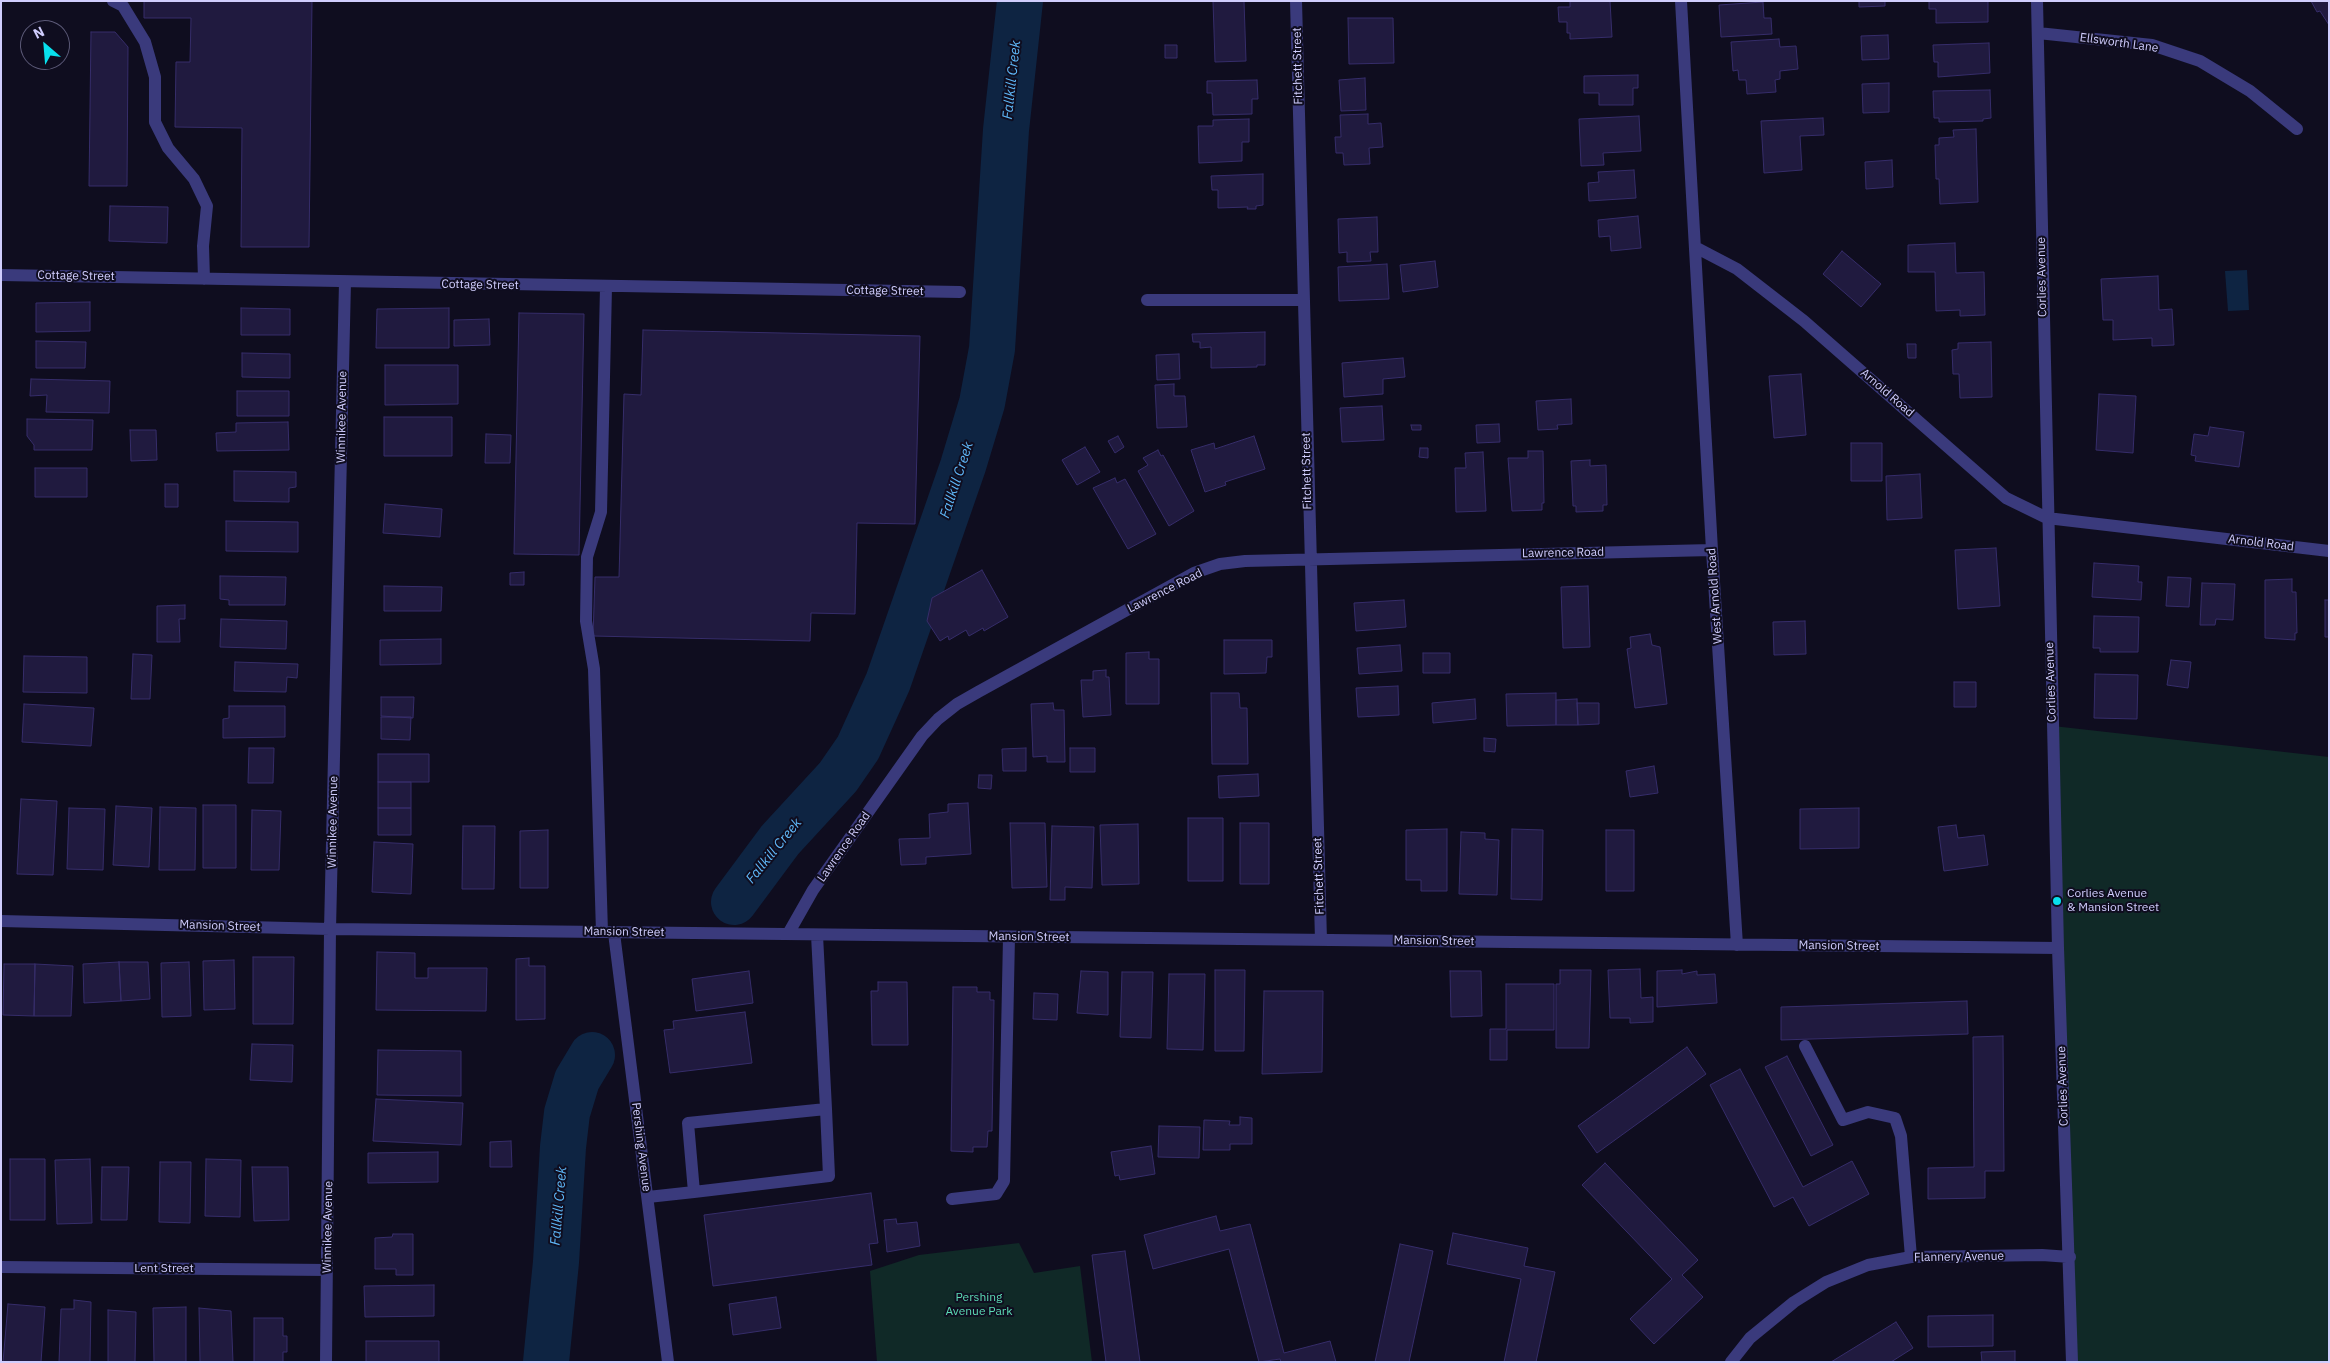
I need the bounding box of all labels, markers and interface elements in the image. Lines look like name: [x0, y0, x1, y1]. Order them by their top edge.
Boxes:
north arrow: [20, 20, 70, 70]
text: N: [30, 22, 47, 43]
street label: Fitchett Street: [1290, 27, 1306, 105]
street label: Ellsworth Lane: [2079, 30, 2159, 56]
water label: Fallkill Creek: [1000, 40, 1024, 120]
street label: Corlies Avenue: [2034, 237, 2050, 317]
street label: Cottage Street: [37, 268, 115, 284]
street label: Cottage Street: [441, 277, 519, 293]
street label: Cottage Street: [846, 283, 924, 299]
street label: Arnold Road: [1857, 366, 1917, 420]
street label: Winnikee Avenue: [334, 371, 350, 463]
street label: Fitchett Street: [1299, 432, 1315, 510]
water label: Fallkill Creek: [937, 440, 977, 520]
street label: Arnold Road: [2227, 532, 2295, 554]
street label: Lawrence Road: [1522, 545, 1604, 561]
street label: West Arnold Road: [1704, 548, 1726, 644]
street label: Lawrence Road: [1125, 566, 1205, 616]
street label: Corlies Avenue: [2042, 642, 2060, 722]
street label: Winnikee Avenue: [325, 776, 341, 868]
street label: Lawrence Road: [814, 809, 874, 885]
water label: Fallkill Creek: [743, 815, 805, 887]
street label: Fitchett Street: [1310, 837, 1328, 915]
place label: Corlies Avenue & Mansion Street: [2067, 887, 2159, 915]
marker: Corlies Avenue & Mansion Street: [2051, 895, 2063, 907]
street label: Mansion Street: [179, 917, 261, 935]
street label: Mansion Street: [583, 924, 665, 940]
street label: Mansion Street: [988, 929, 1070, 945]
street label: Mansion Street: [1393, 933, 1475, 949]
street label: Mansion Street: [1798, 938, 1880, 954]
street label: Corlies Avenue: [2054, 1046, 2072, 1126]
street label: Pershing Avenue: [628, 1102, 654, 1192]
water label: Fallkill Creek: [547, 1166, 571, 1246]
street label: Winnikee Avenue: [320, 1181, 336, 1273]
street label: Flannery Avenue: [1914, 1249, 2004, 1265]
street label: Lent Street: [134, 1262, 194, 1276]
park label: Pershing Avenue Park: [945, 1291, 1013, 1319]

